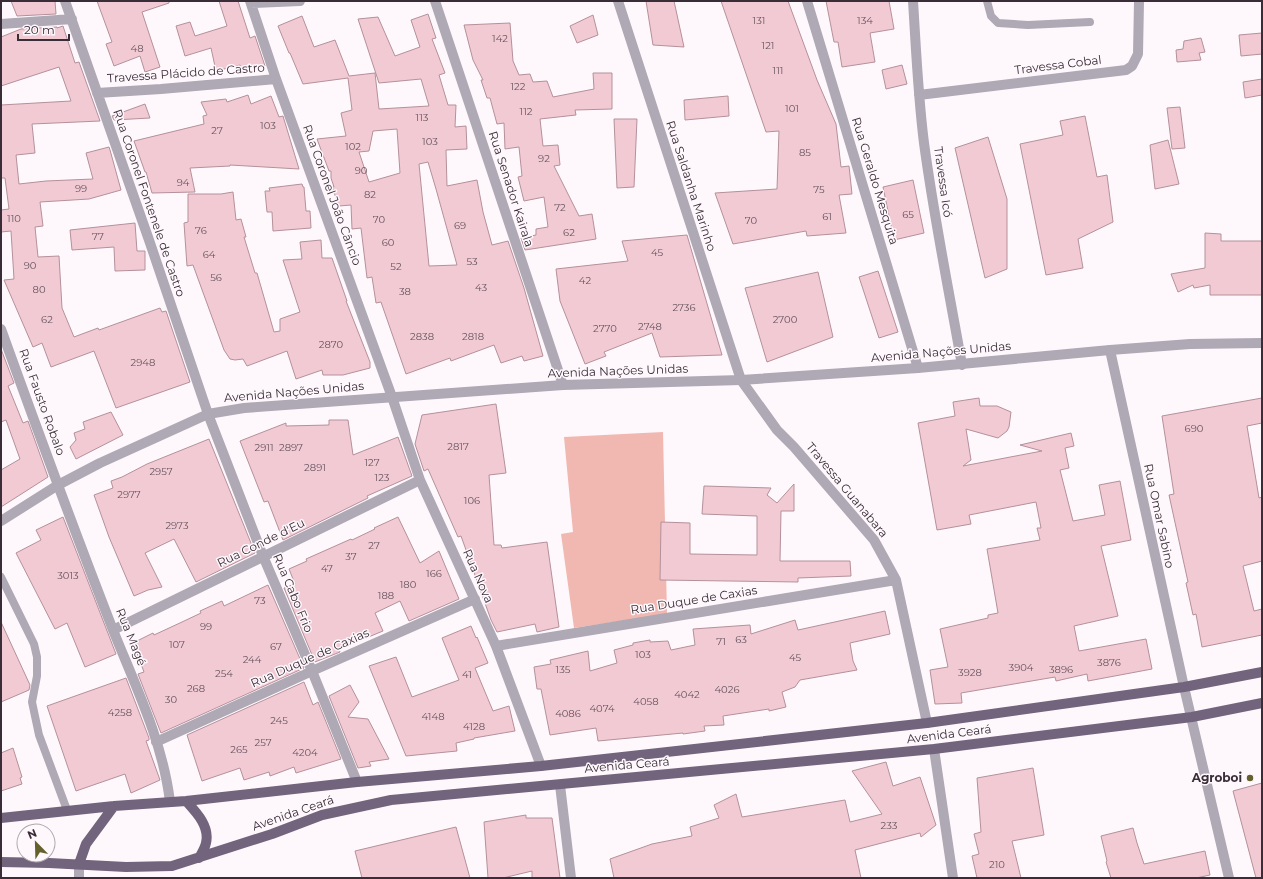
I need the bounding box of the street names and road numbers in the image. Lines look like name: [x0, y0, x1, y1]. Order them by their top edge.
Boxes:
street label: Travessa Cobal: [1014, 52, 1102, 77]
street label: Travessa Plácido de Castro: [107, 60, 265, 85]
street label: Rua Coronel Fontenele de Castro: [110, 107, 189, 299]
street label: Rua Geraldo Mesquita: [849, 115, 902, 246]
street label: Rua Saldanha Marinho: [663, 119, 720, 253]
street label: Rua Coronel João Câncio: [300, 122, 365, 267]
street label: Rua Senador Kairala: [486, 129, 537, 249]
street label: Travessa Icó: [931, 146, 956, 218]
street label: Avenida Nações Unidas: [870, 338, 1012, 365]
street label: Rua Fausto Robalo: [16, 346, 69, 457]
street label: Avenida Nações Unidas: [547, 361, 689, 380]
street label: Avenida Nações Unidas: [223, 378, 365, 405]
street label: Travessa Guanabara: [803, 439, 892, 540]
street label: Rua Omar Sabino: [1141, 462, 1178, 569]
street label: Rua Conde d'Eu: [214, 515, 307, 570]
street label: Rua Nova: [460, 547, 497, 605]
street label: Rua Cabo Frio: [270, 551, 317, 634]
street label: Rua Duque de Caxias: [629, 582, 759, 617]
street label: Rua Magé: [113, 606, 150, 668]
street label: Rua Duque de Caxias: [248, 625, 371, 690]
street label: Avenida Ceará: [906, 721, 992, 746]
street label: Avenida Ceará: [584, 753, 670, 776]
street label: Avenida Ceará: [250, 792, 336, 834]

